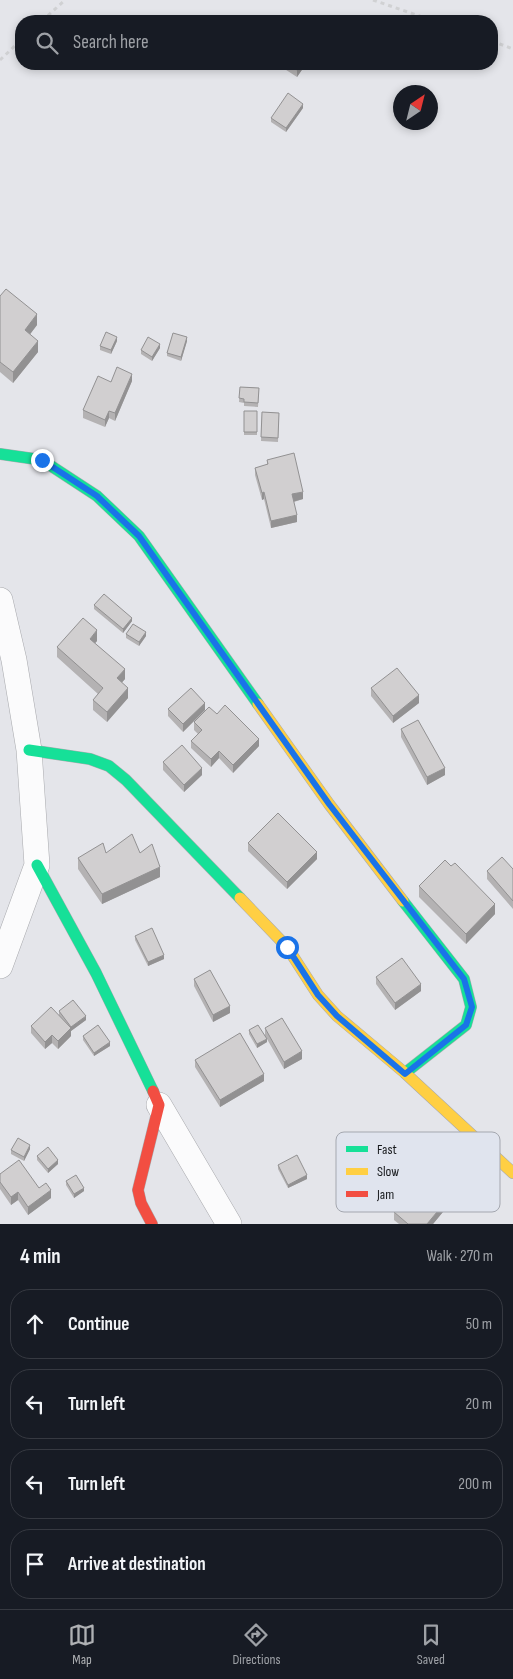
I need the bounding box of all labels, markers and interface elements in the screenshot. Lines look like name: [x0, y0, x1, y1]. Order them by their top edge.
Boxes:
search box: [15, 15, 498, 70]
icon: search: [33, 29, 61, 57]
text: Search here: [73, 31, 149, 54]
north arrow: [393, 85, 438, 130]
route end: [31, 449, 54, 472]
route start: [276, 936, 299, 959]
legend: [336, 1132, 500, 1212]
text: Fast: [377, 1141, 397, 1158]
text: Slow: [377, 1163, 399, 1180]
text: Jam: [376, 1186, 394, 1203]
text: 4 min: [20, 1244, 61, 1269]
text: Walk · 270 m: [427, 1247, 493, 1266]
icon: ahead: [21, 1310, 49, 1338]
text: Continue: [68, 1313, 129, 1336]
text: 50 m: [466, 1315, 492, 1334]
icon: left: [21, 1390, 49, 1418]
text: Turn left: [68, 1393, 125, 1416]
text: 20 m: [465, 1395, 492, 1414]
icon: left: [21, 1470, 49, 1498]
text: Turn left: [68, 1473, 125, 1496]
text: 200 m: [458, 1475, 492, 1494]
icon: arrive: [21, 1550, 49, 1578]
text: Arrive at destination: [68, 1553, 206, 1576]
tab: Map: [68, 1621, 96, 1668]
tab: Directions: [232, 1621, 281, 1668]
tab: Saved: [417, 1621, 445, 1668]

